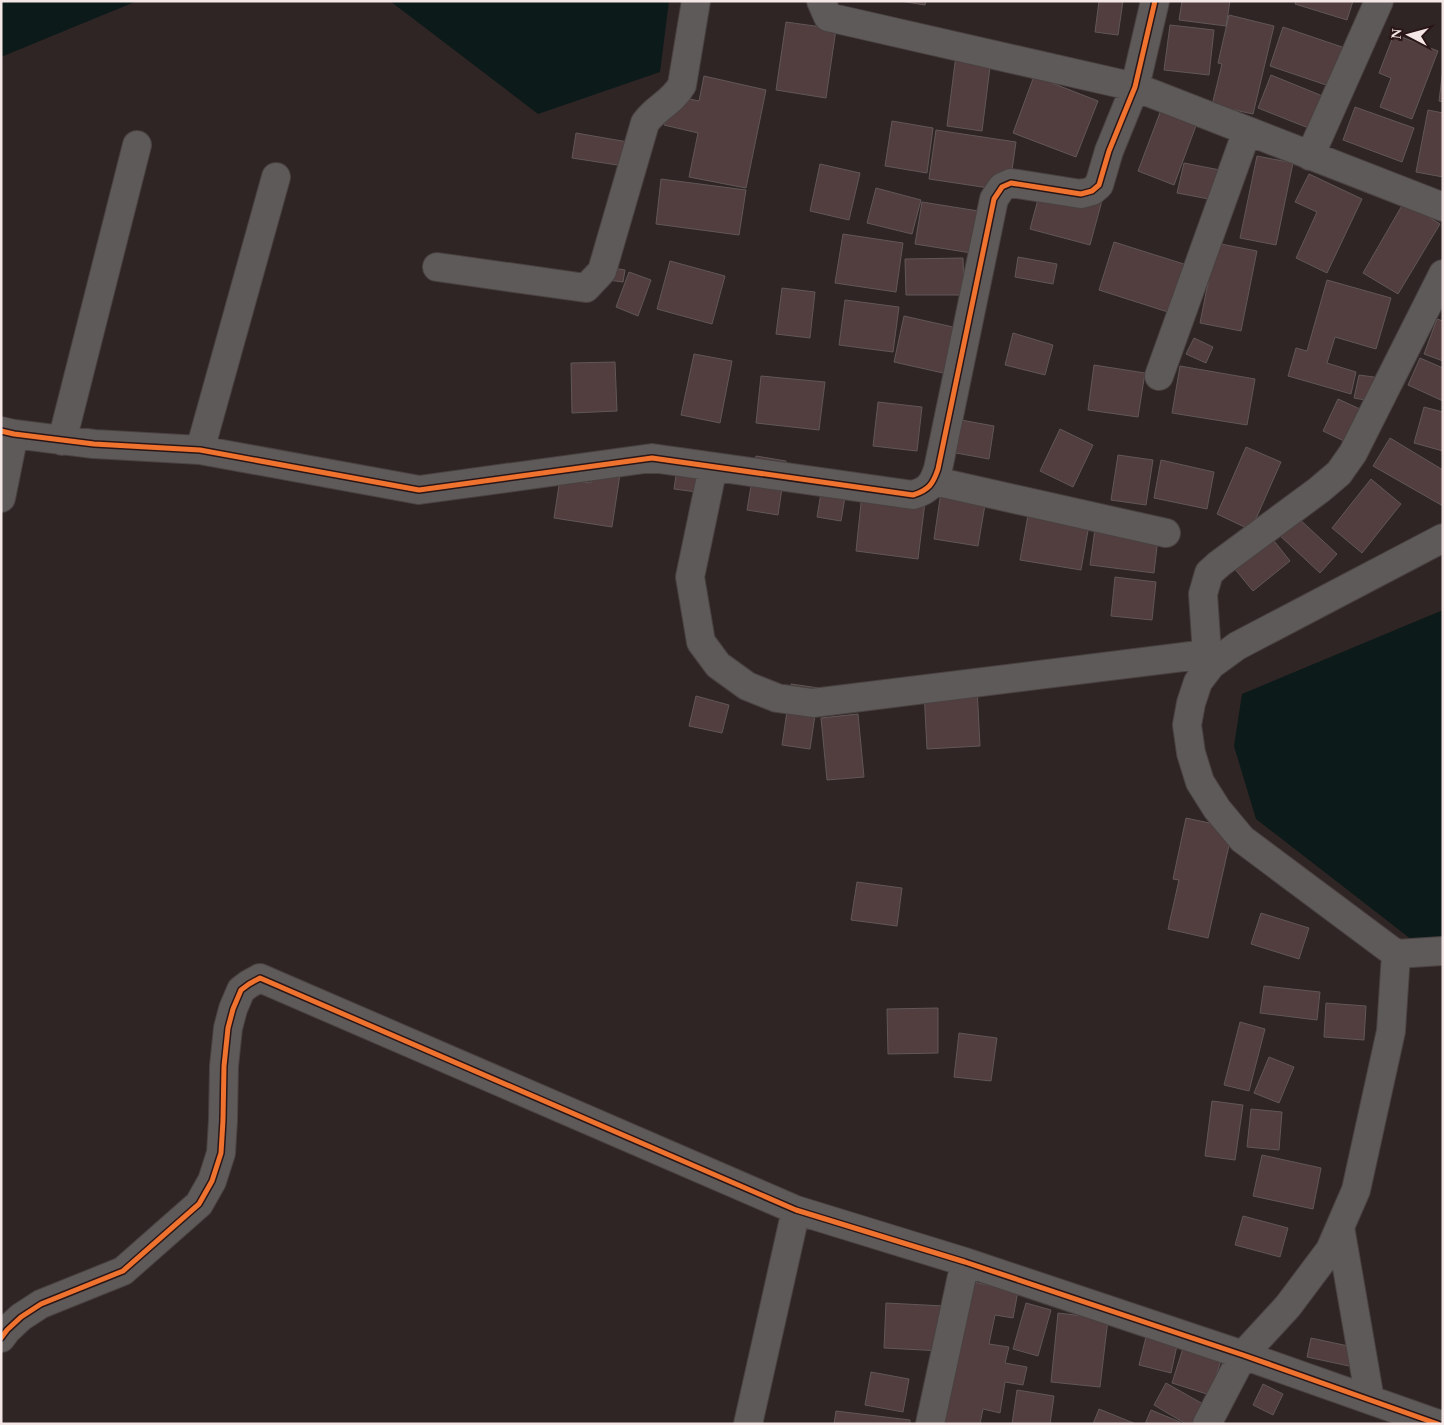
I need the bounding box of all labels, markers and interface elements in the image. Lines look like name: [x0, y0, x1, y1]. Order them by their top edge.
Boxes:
north arrow: [1384, 10, 1434, 60]
text: N: [1389, 28, 1405, 40]

